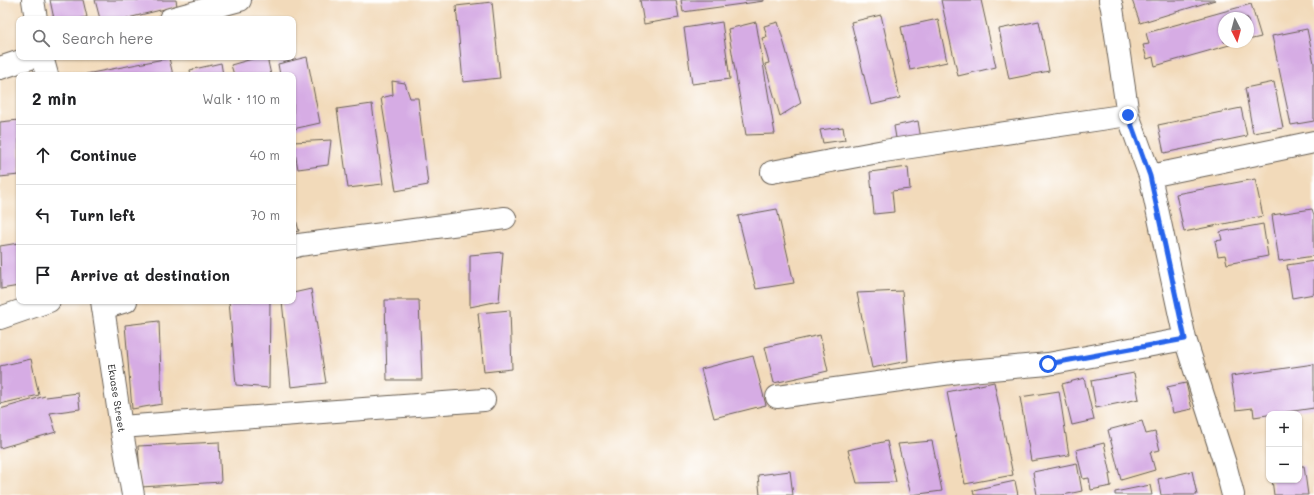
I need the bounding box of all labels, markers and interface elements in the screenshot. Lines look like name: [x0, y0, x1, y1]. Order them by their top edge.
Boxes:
north arrow: [1218, 12, 1254, 48]
search box: [16, 16, 296, 60]
icon: search: [30, 27, 52, 49]
text: Search here: [62, 28, 153, 48]
text: 2 min: [32, 87, 77, 109]
text: Walk · 110 m: [202, 90, 280, 107]
route end: [1119, 106, 1137, 124]
icon: ahead: [32, 144, 54, 166]
text: Continue: [70, 145, 137, 165]
text: 40 m: [250, 146, 280, 163]
icon: left: [32, 204, 54, 226]
text: Turn left: [70, 205, 135, 225]
text: 70 m: [250, 206, 280, 223]
icon: arrive: [32, 264, 54, 286]
text: Arrive at destination: [70, 265, 230, 285]
route start: [1039, 355, 1057, 373]
street label: Ekuase Street: [105, 363, 129, 433]
map controls: [1266, 411, 1302, 483]
button: +: [1266, 411, 1302, 447]
button: −: [1266, 447, 1302, 483]

